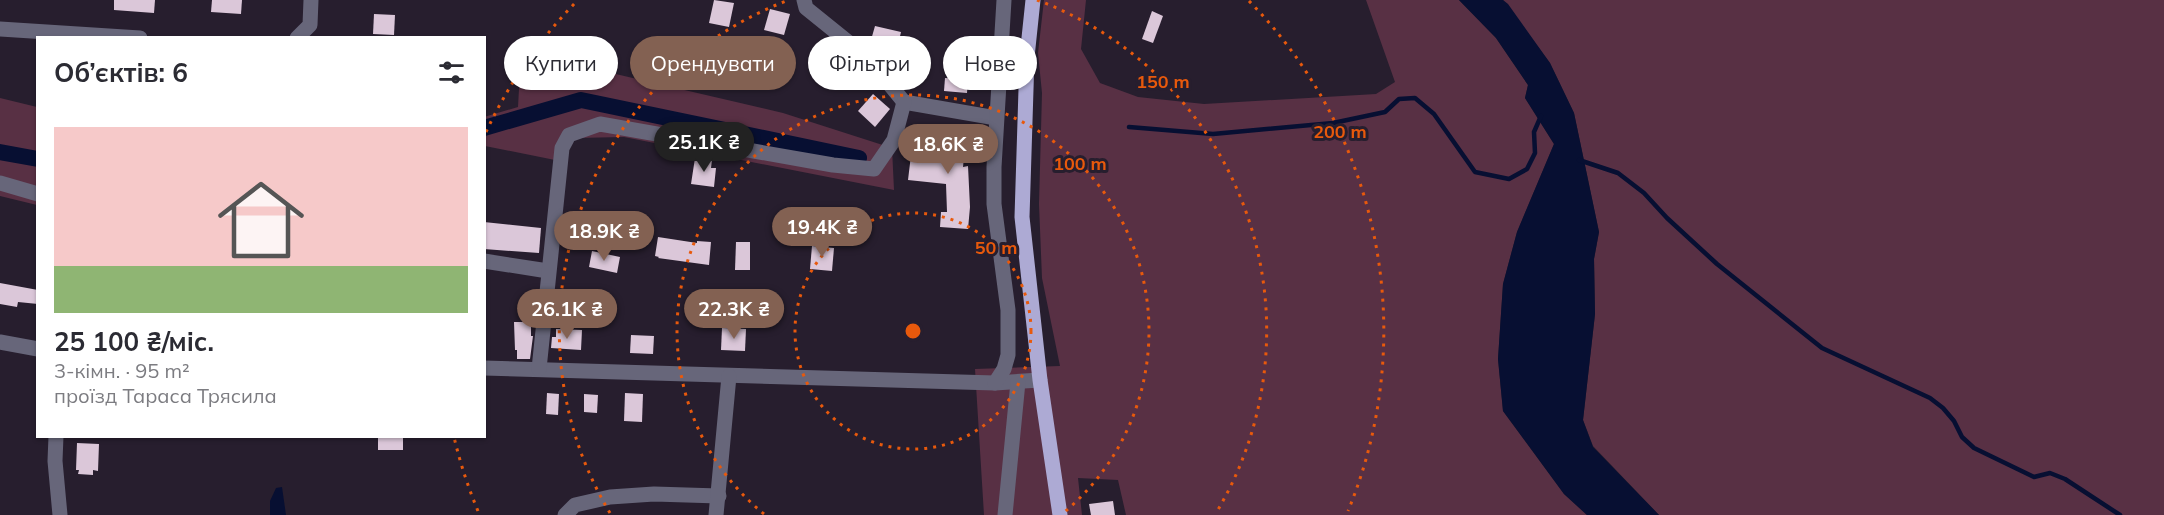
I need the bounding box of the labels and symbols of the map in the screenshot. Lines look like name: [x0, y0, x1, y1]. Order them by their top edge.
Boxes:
text: 150 m: [1136, 70, 1190, 93]
text: 200 m: [1313, 120, 1367, 143]
pin: 25.1K ₴: [649, 122, 759, 173]
pin: 18.6K ₴: [893, 124, 1003, 175]
text: 100 m: [1053, 152, 1107, 175]
pin: 19.4K ₴: [767, 207, 877, 258]
pin: 18.9K ₴: [549, 211, 659, 262]
text: 50 m: [975, 236, 1017, 259]
pin: 26.1K ₴: [512, 289, 622, 340]
pin: 22.3K ₴: [679, 289, 789, 340]
centre of rings: [903, 321, 923, 341]

